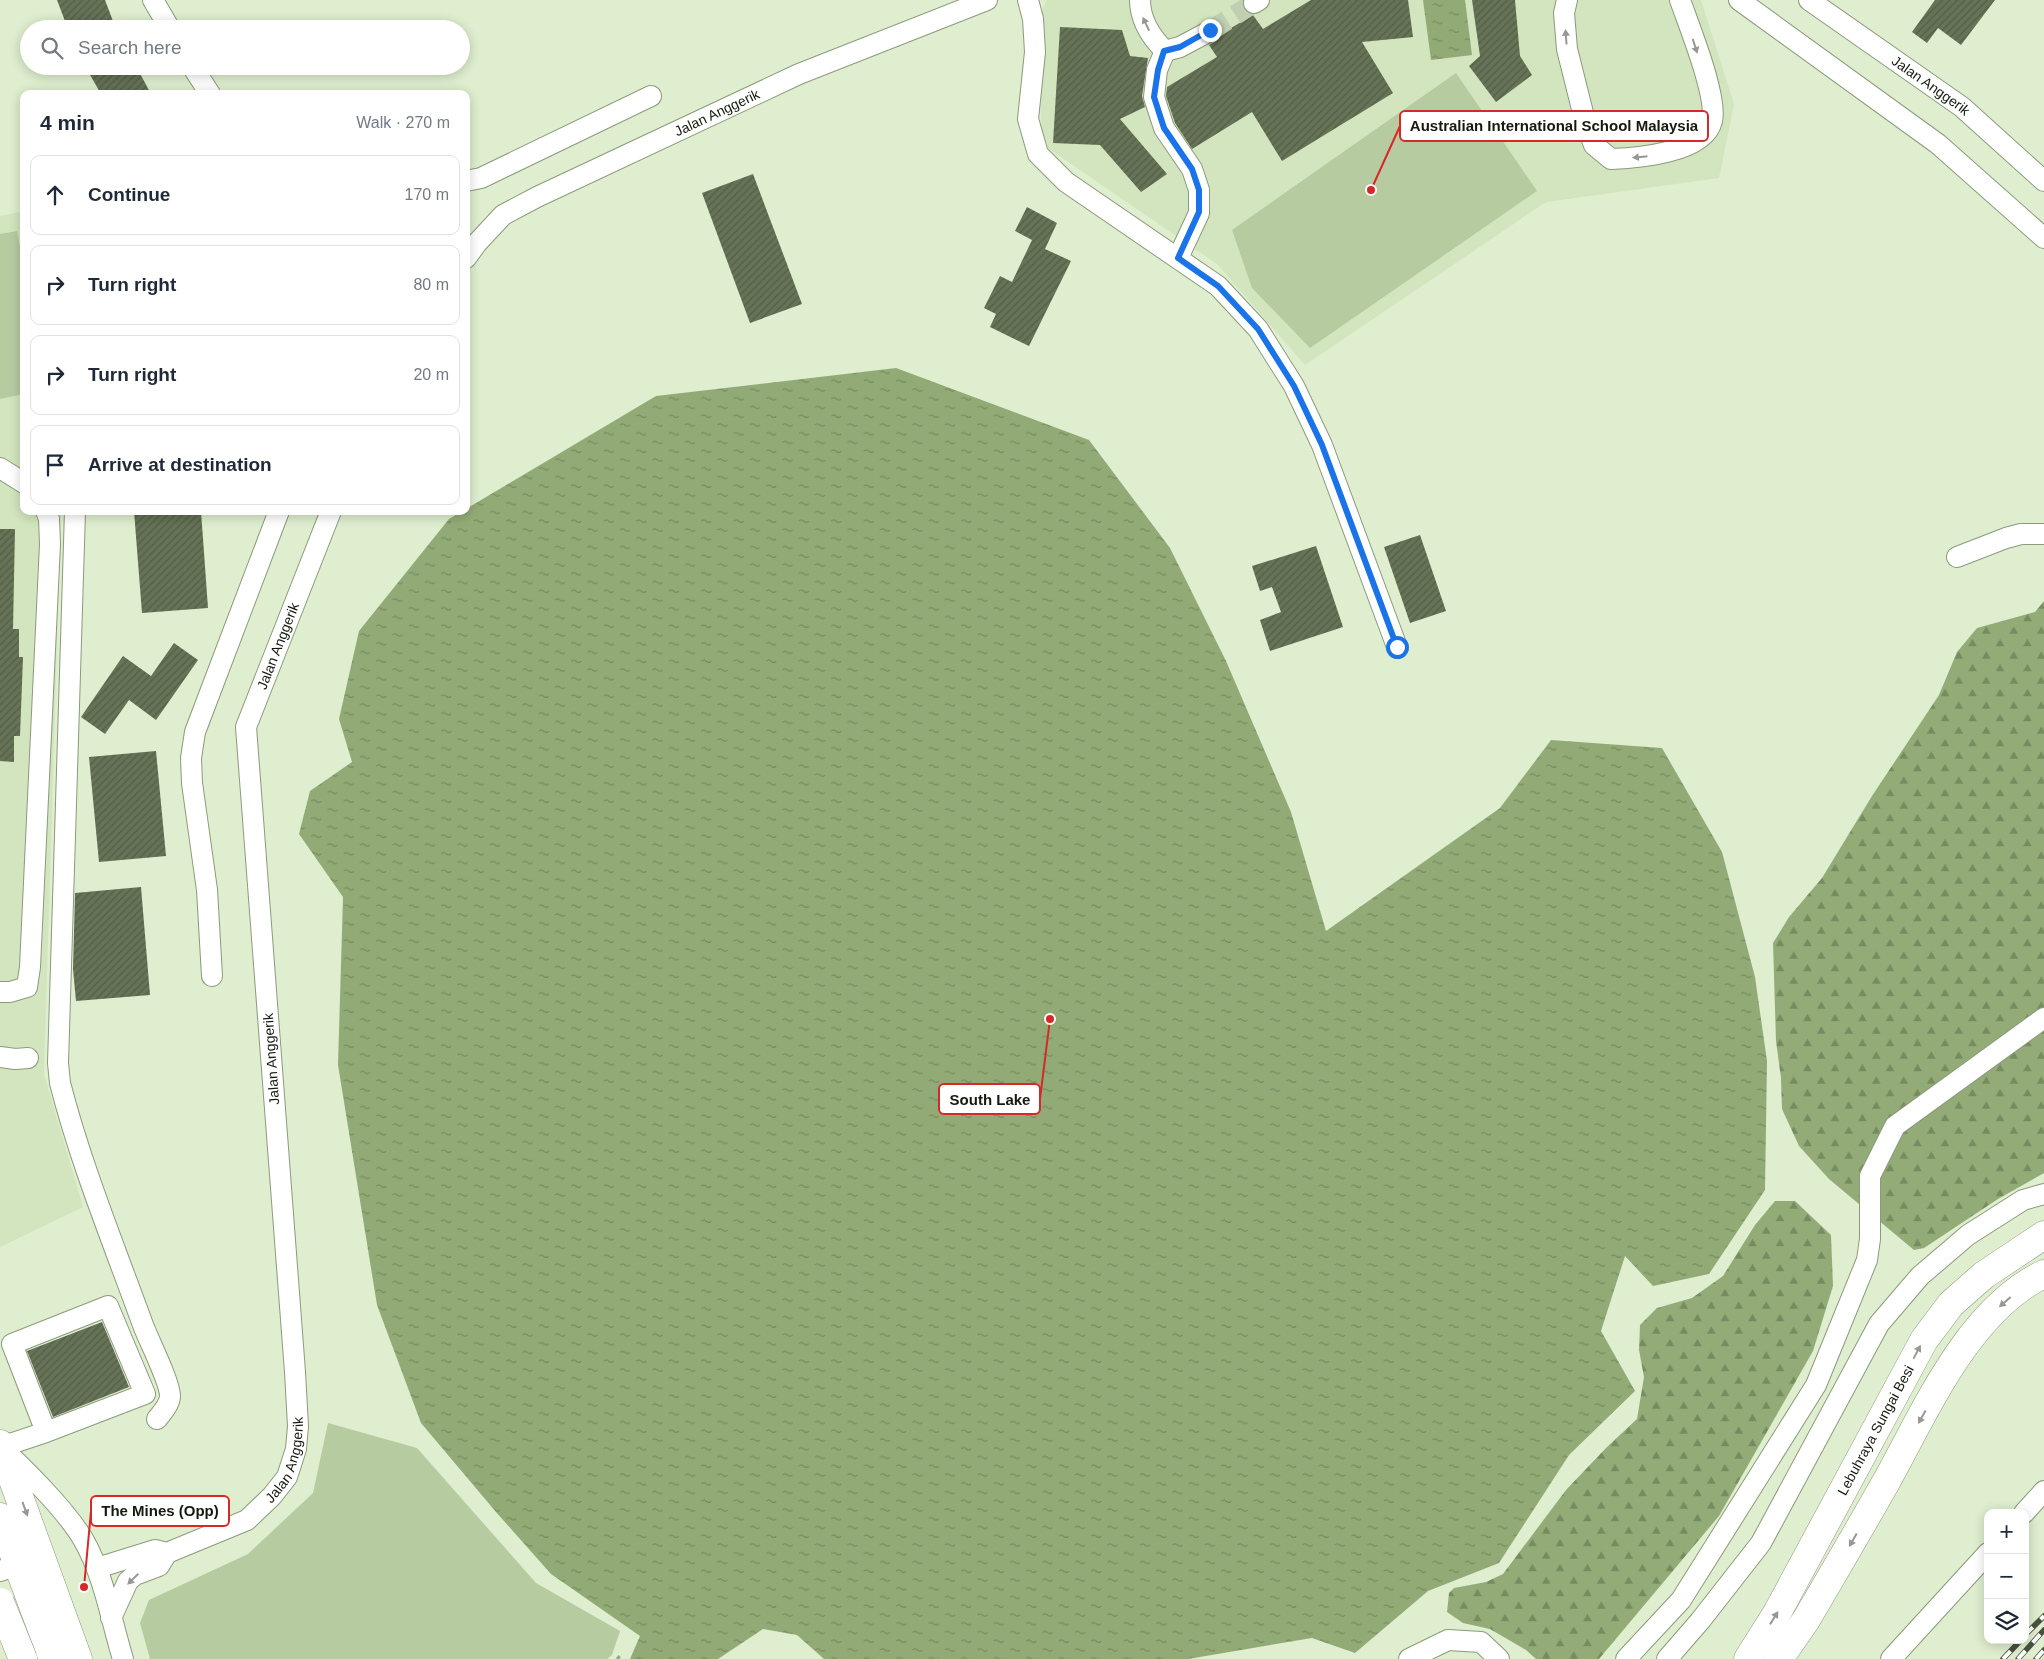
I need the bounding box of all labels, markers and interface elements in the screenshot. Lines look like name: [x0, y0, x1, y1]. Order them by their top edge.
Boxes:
one-way arrow: [1142, 17, 1150, 31]
route end: [1199, 19, 1222, 42]
search box: [20, 20, 470, 75]
one-way arrow: [1561, 29, 1569, 45]
icon: search: [38, 34, 66, 62]
text: Search here: [78, 37, 182, 58]
one-way arrow: [1692, 39, 1700, 54]
street label: Jalan Anggerik: [1889, 52, 1974, 119]
street label: Jalan Anggerik: [672, 85, 763, 139]
text: 4 min: [40, 111, 95, 134]
callout: Australian International School Malaysia: [1400, 111, 1708, 141]
text: Walk · 270 m: [356, 114, 450, 131]
text: Australian International School Malaysia: [1410, 117, 1699, 134]
one-way arrow: [1631, 153, 1647, 161]
icon: ahead: [41, 181, 69, 209]
text: Continue: [88, 184, 170, 205]
text: 170 m: [405, 186, 449, 203]
icon: right: [41, 271, 69, 299]
text: Turn right: [88, 274, 176, 295]
text: 80 m: [413, 276, 449, 293]
icon: right: [41, 361, 69, 389]
text: Turn right: [88, 364, 176, 385]
text: 20 m: [413, 366, 449, 383]
icon: arrive: [41, 451, 69, 479]
text: Arrive at destination: [88, 454, 272, 475]
street label: Jalan Anggerik: [254, 599, 303, 692]
route start: [1386, 636, 1409, 659]
street label: Jalan Anggerik: [260, 1012, 282, 1105]
callout: South Lake: [939, 1084, 1040, 1114]
text: South Lake: [950, 1091, 1030, 1108]
one-way arrow: [1999, 1296, 2011, 1308]
one-way arrow: [1913, 1345, 1922, 1358]
street label: Lebuhraya Sungai Besi: [1834, 1363, 1917, 1498]
one-way arrow: [1917, 1411, 1926, 1424]
street label: Jalan Anggerik: [262, 1416, 306, 1506]
callout: The Mines (Opp): [91, 1496, 229, 1526]
one-way arrow: [21, 1502, 29, 1517]
text: The Mines (Opp): [101, 1502, 219, 1519]
map controls: [1984, 1509, 2029, 1644]
button: +: [1984, 1509, 2029, 1554]
one-way arrow: [1848, 1533, 1857, 1547]
button: −: [1984, 1554, 2029, 1599]
one-way arrow: [127, 1573, 139, 1585]
button: layers: [1984, 1599, 2029, 1644]
one-way arrow: [1769, 1611, 1779, 1625]

